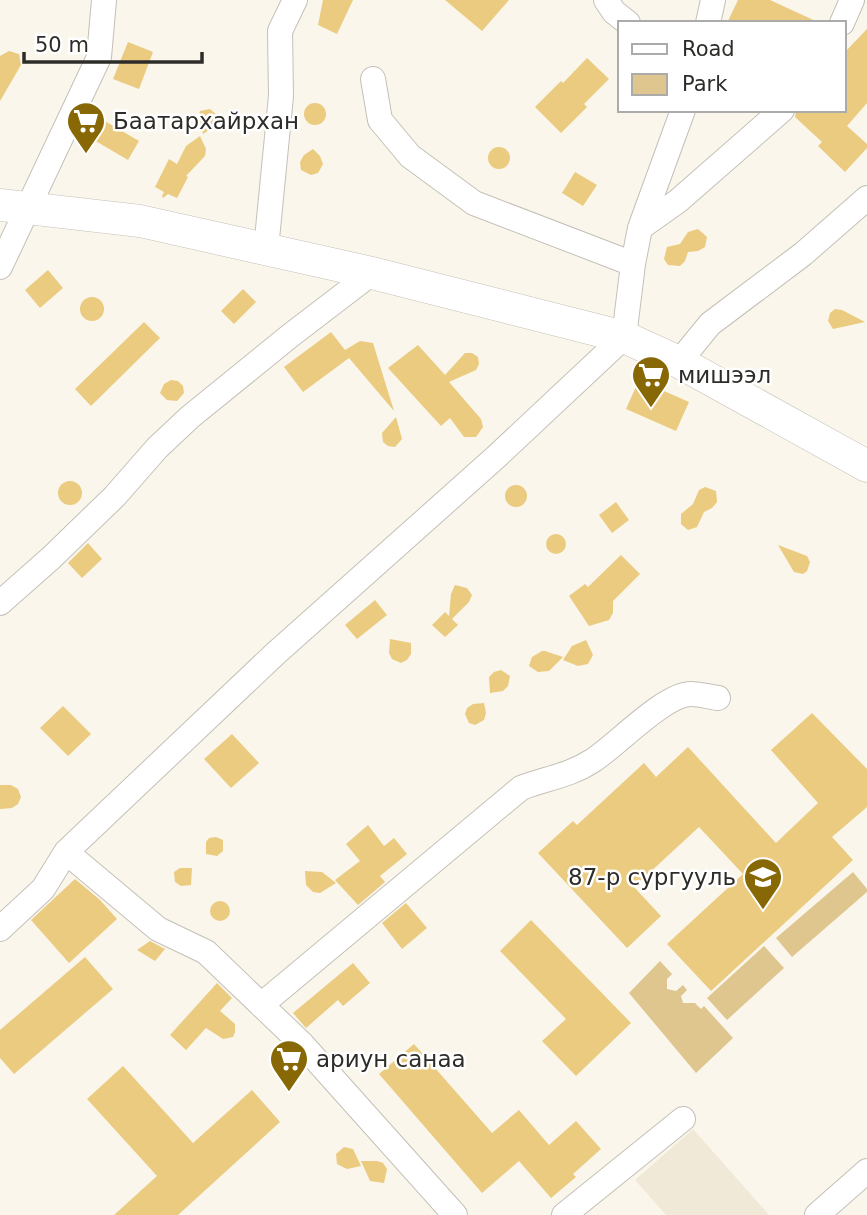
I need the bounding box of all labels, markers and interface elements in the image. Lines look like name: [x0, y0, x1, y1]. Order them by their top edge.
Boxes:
scale bar: [24, 21, 203, 65]
legend: [618, 21, 846, 112]
text: 50 m: [35, 33, 89, 57]
text: Road: [682, 37, 735, 61]
text: Park: [682, 72, 728, 96]
supermarket icon: Баатархайрхан: [65, 100, 107, 155]
place label: Баатархайрхан: [113, 108, 299, 134]
supermarket icon: мишээл: [630, 354, 672, 409]
place label: мишээл: [678, 362, 771, 388]
school or university icon: 87-р сургууль: [742, 856, 784, 911]
place label: 87-р сургууль: [568, 864, 736, 890]
supermarket icon: ариун санаа: [268, 1038, 310, 1093]
place label: ариун санаа: [316, 1046, 466, 1072]

